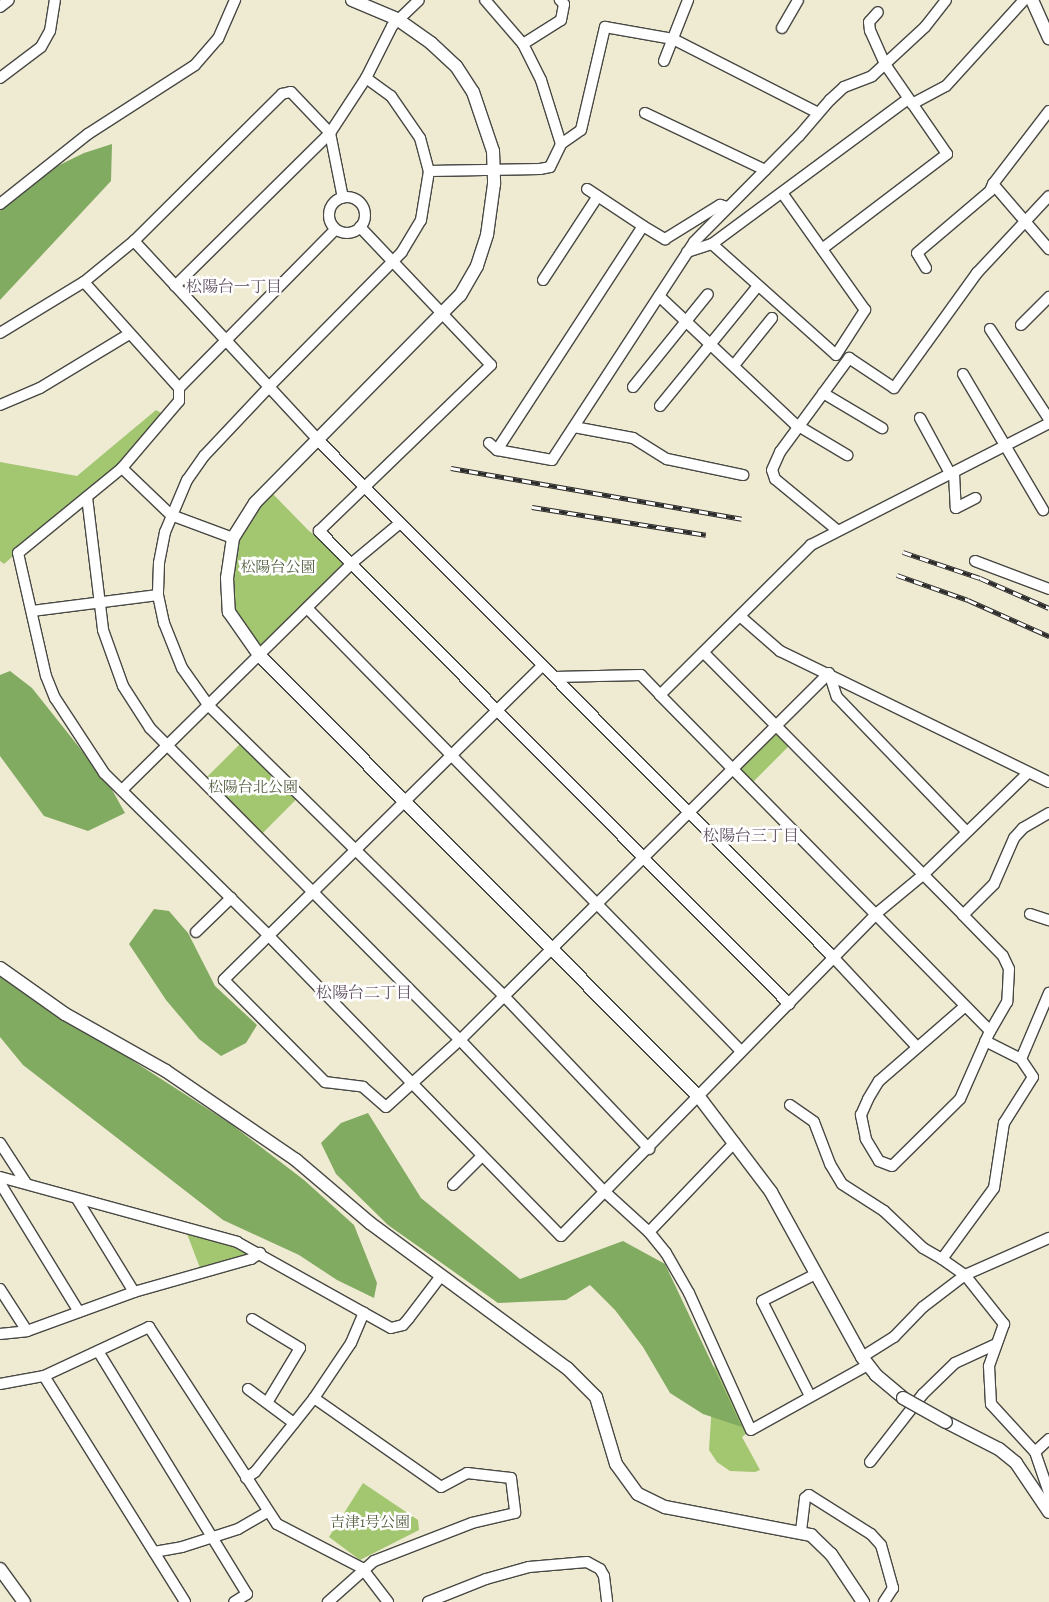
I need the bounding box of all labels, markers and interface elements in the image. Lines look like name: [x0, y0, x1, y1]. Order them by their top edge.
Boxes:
district label: 松陽台一丁目: [186, 277, 282, 297]
park label: 松陽台公園: [241, 559, 315, 577]
park label: 松陽台北公園: [208, 779, 298, 797]
district label: 松陽台三丁目: [703, 826, 799, 846]
district label: 松陽台二丁目: [316, 983, 412, 1003]
park label: 吉津1号公園: [330, 1514, 410, 1532]

